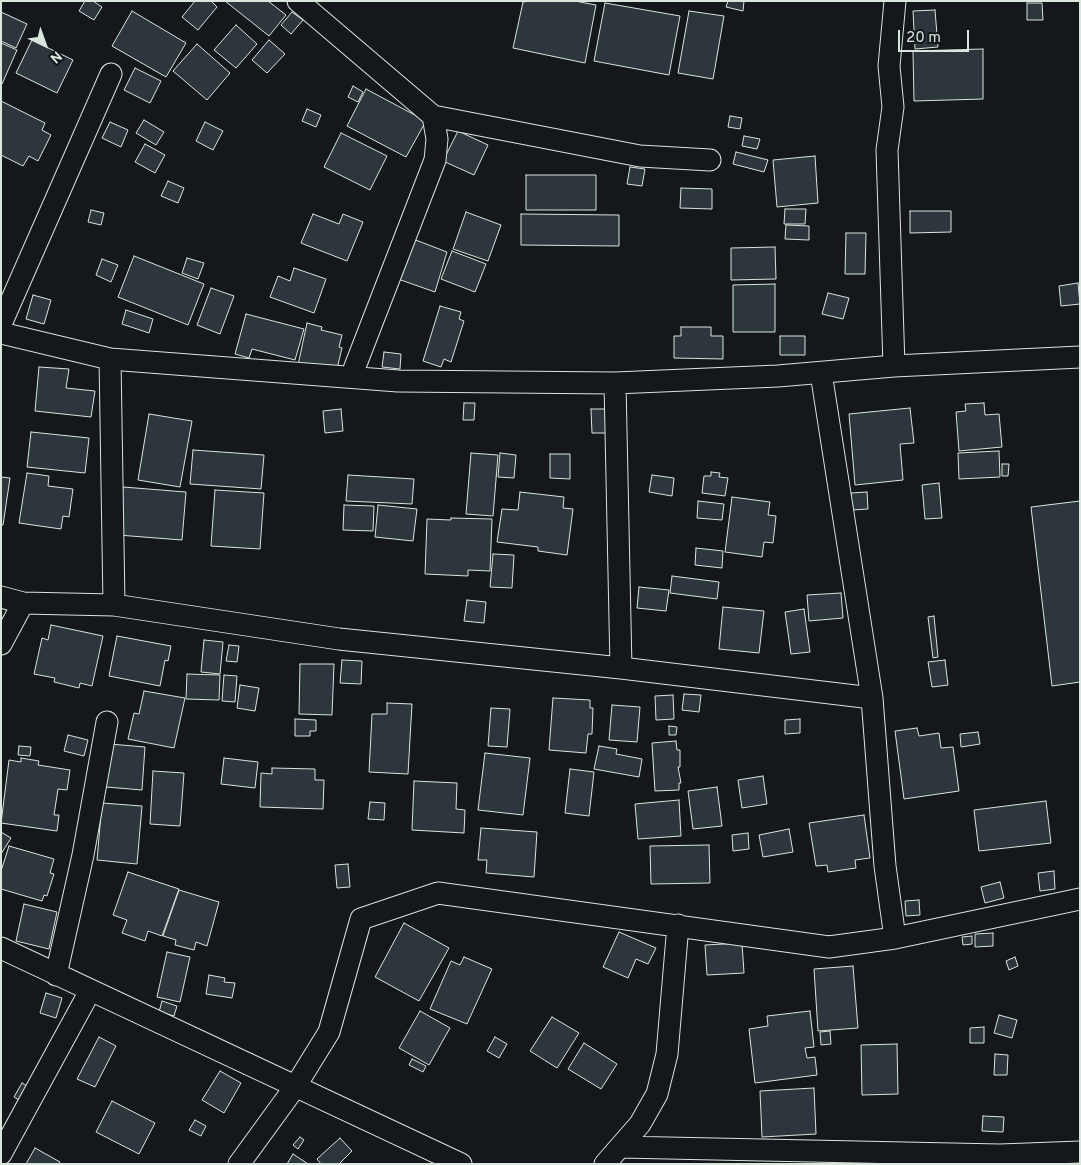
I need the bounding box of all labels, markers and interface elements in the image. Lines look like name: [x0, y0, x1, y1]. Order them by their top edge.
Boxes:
north arrow: [20, 20, 70, 70]
scale bar: [901, 20, 972, 52]
text: 20 m: [906, 29, 941, 48]
text: N: [46, 47, 65, 66]

